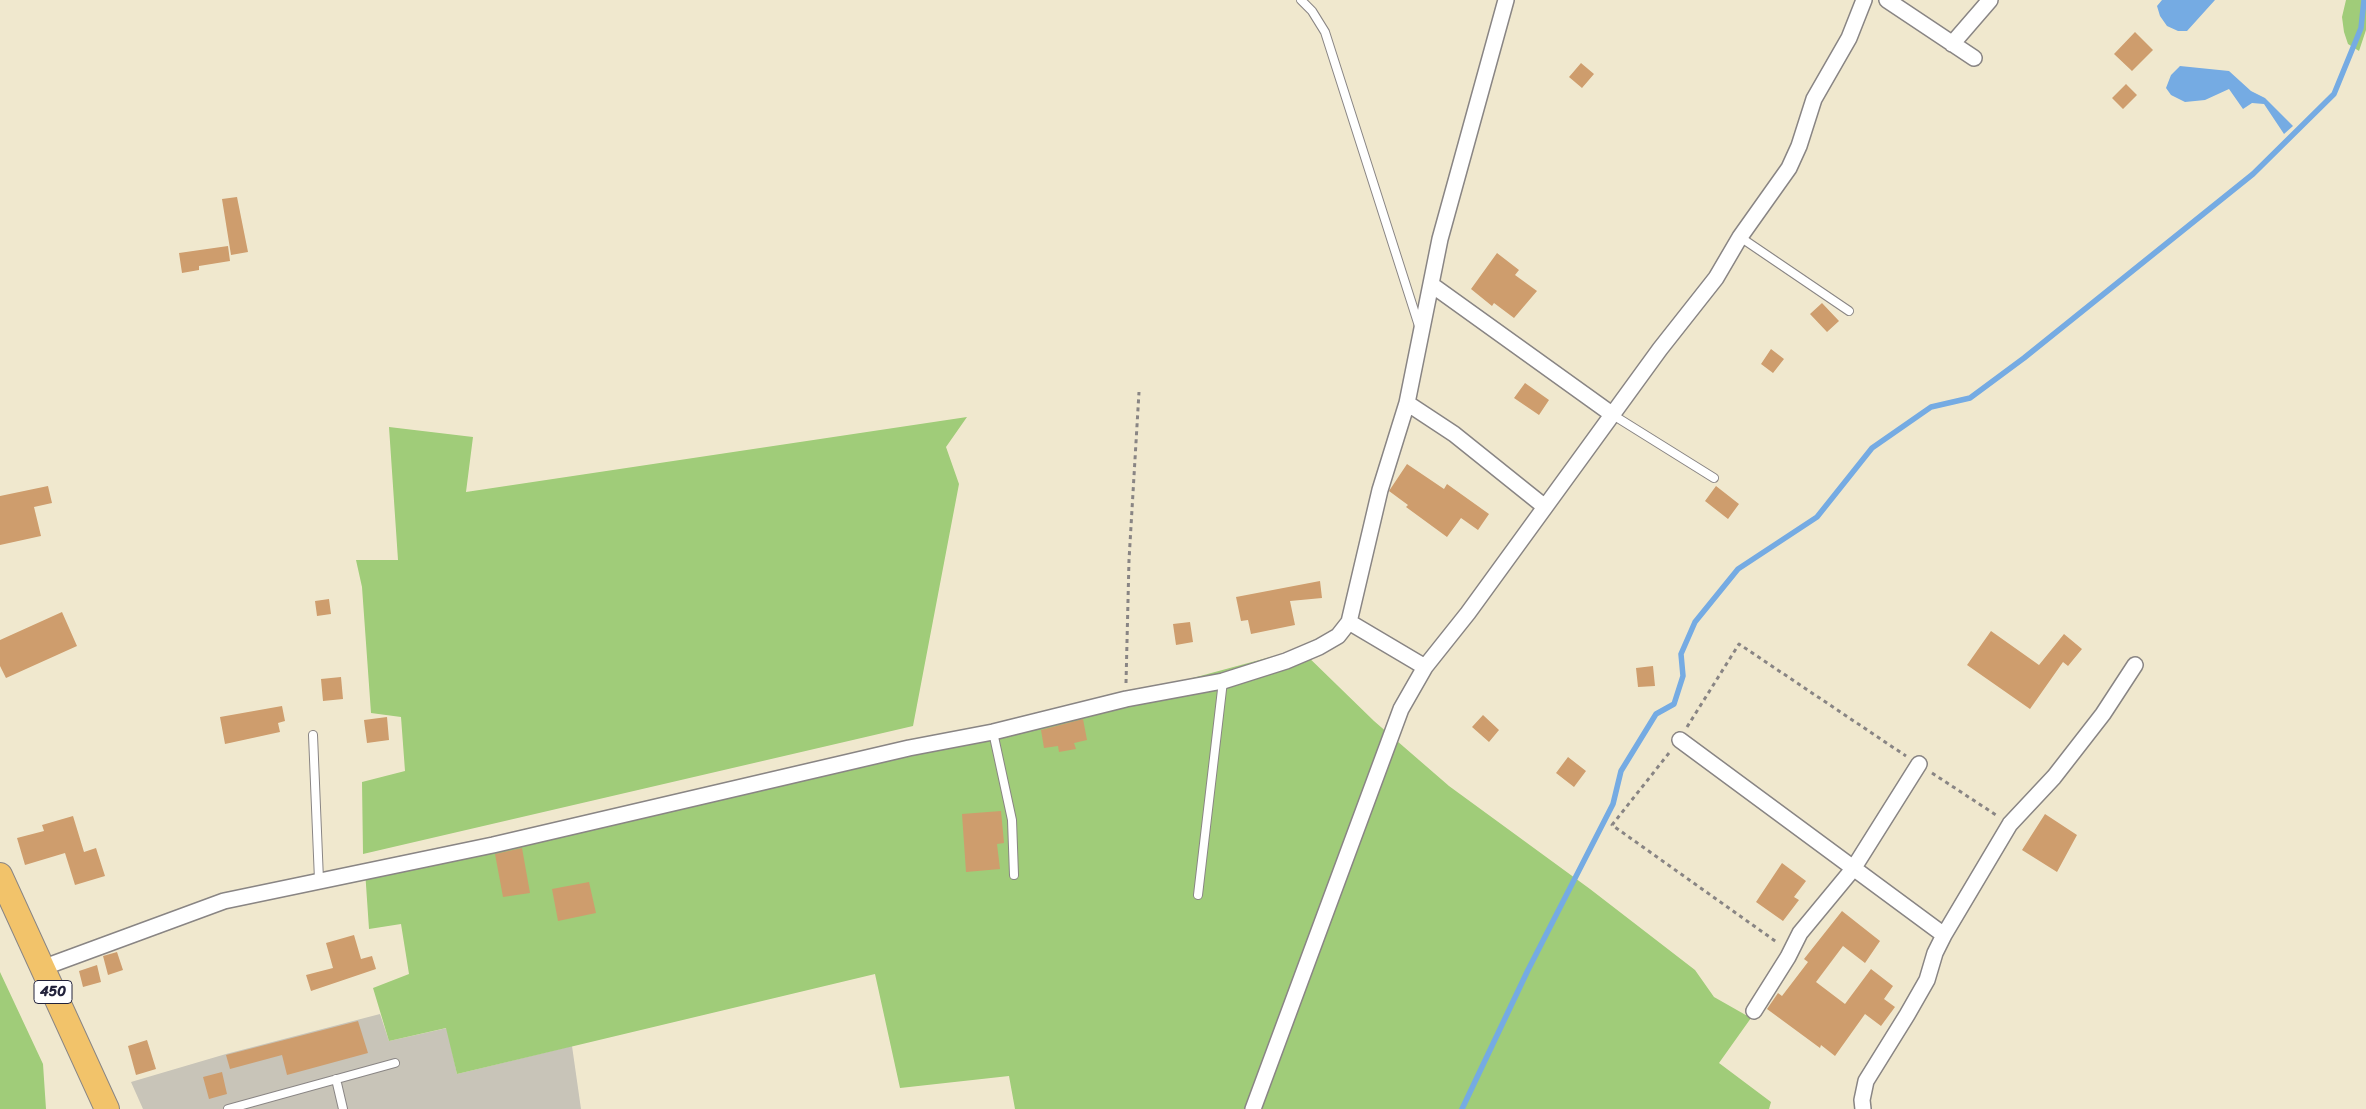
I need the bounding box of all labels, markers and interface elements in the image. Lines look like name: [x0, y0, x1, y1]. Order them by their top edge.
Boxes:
road number: 450: [34, 980, 72, 1004]

